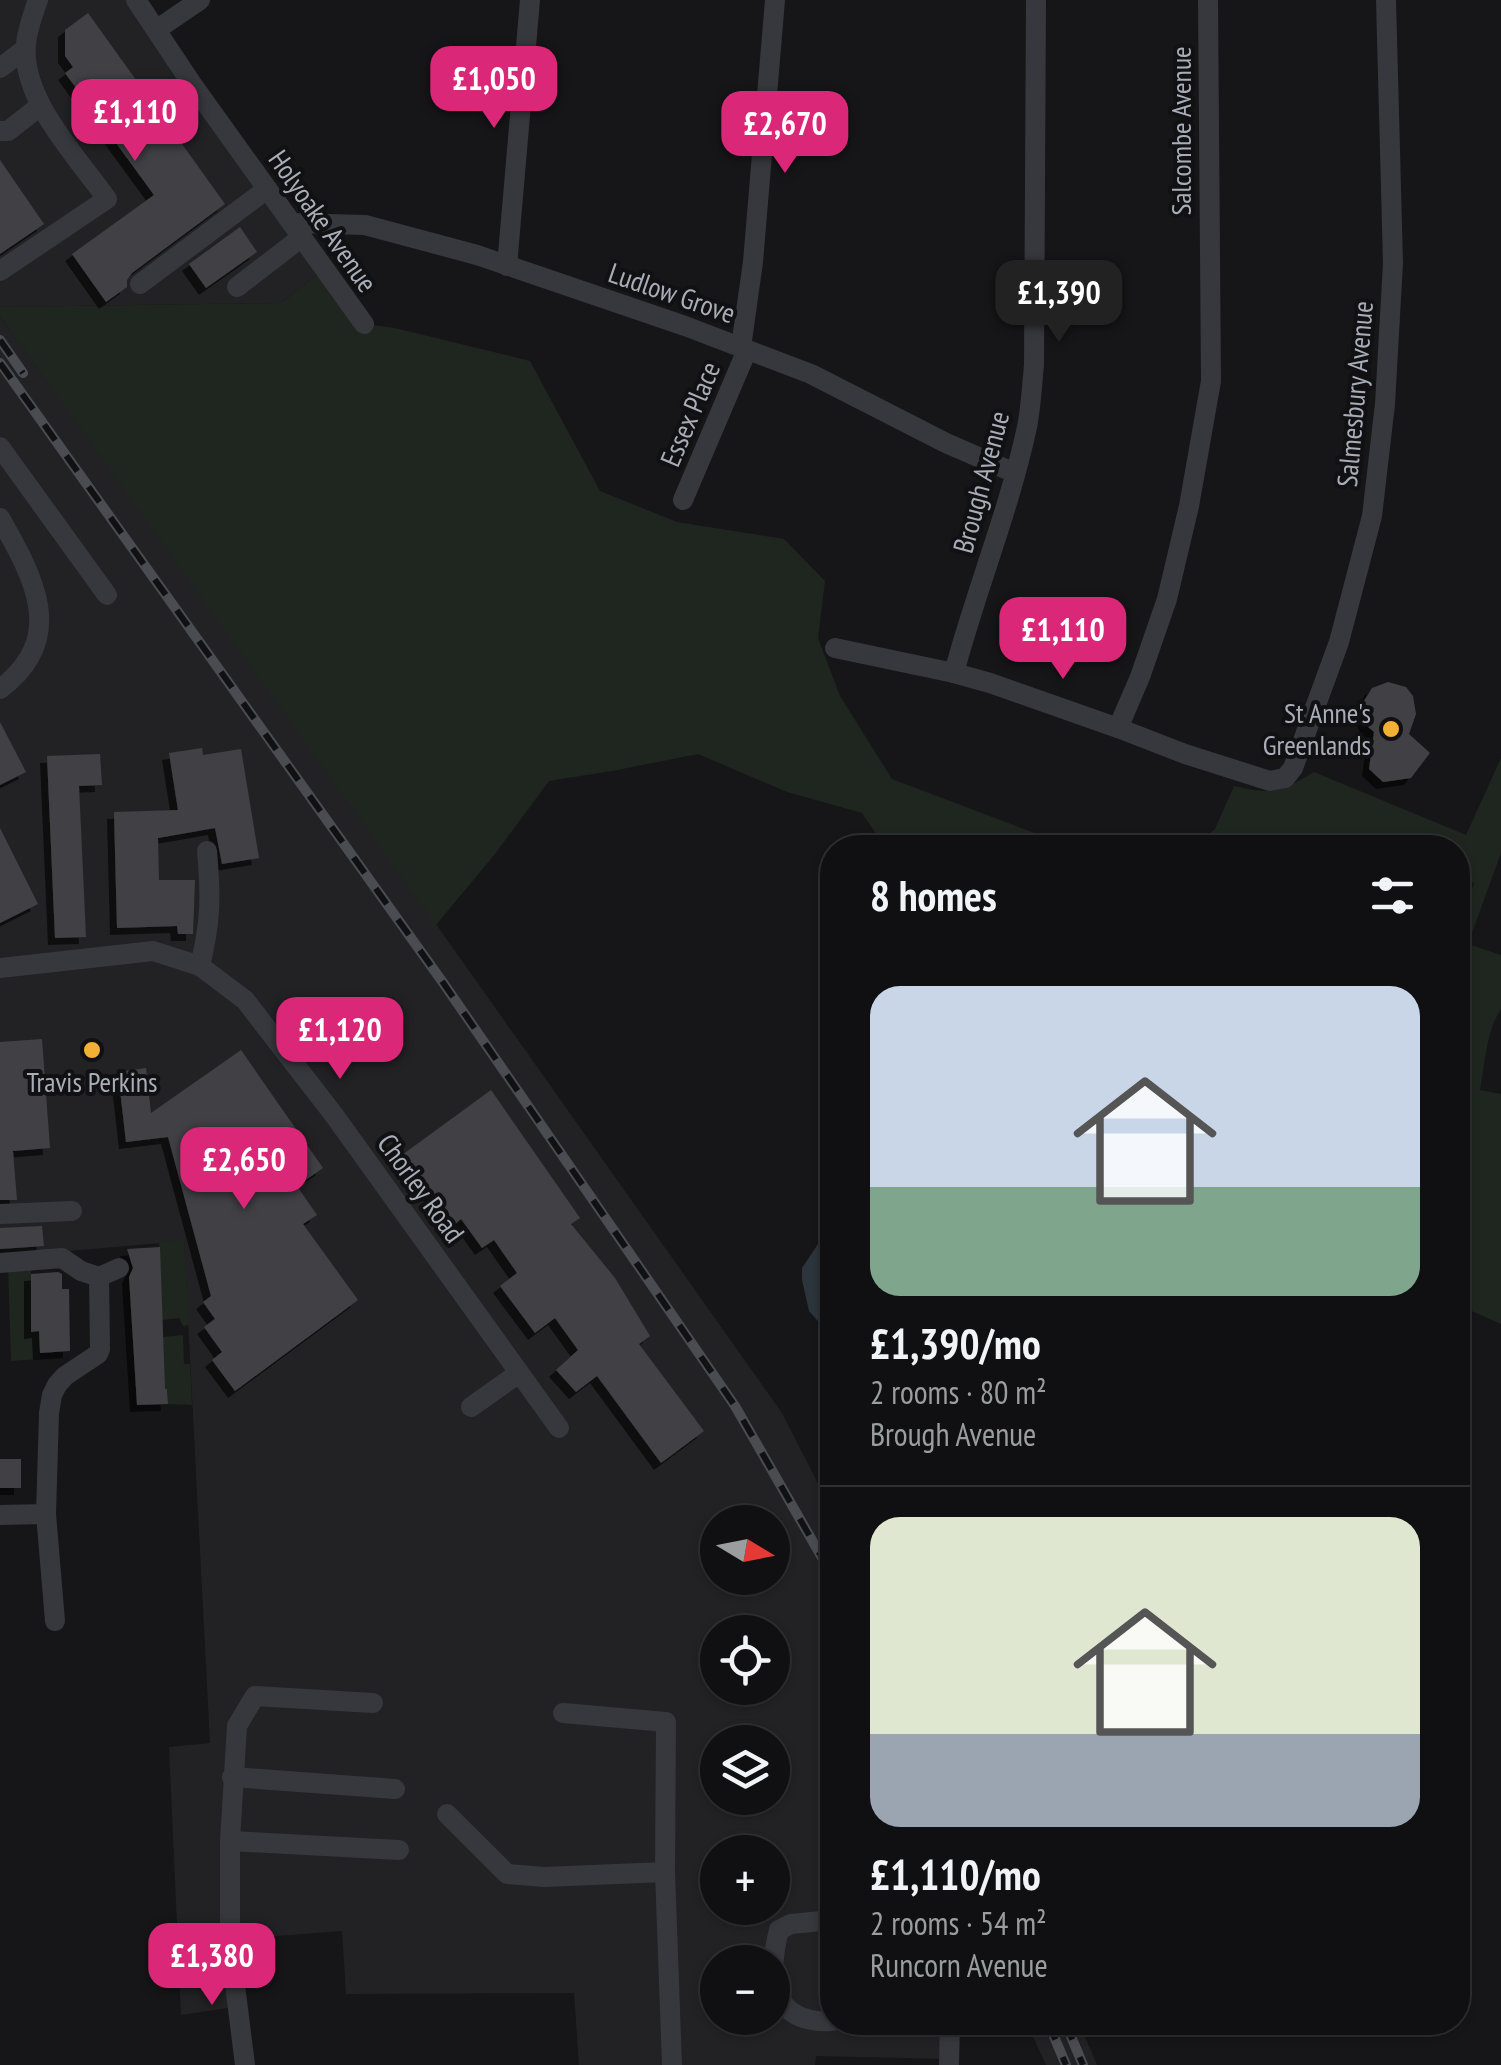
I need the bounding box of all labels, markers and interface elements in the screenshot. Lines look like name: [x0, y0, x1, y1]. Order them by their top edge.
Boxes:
pin: £1,050: [413, 46, 575, 131]
street label: Salcombe Avenue: [1162, 46, 1199, 216]
text: £1,050: [452, 57, 536, 99]
pin: £1,110: [54, 79, 216, 164]
text: £1,110: [93, 90, 177, 132]
pin: £2,670: [704, 91, 866, 176]
text: £2,670: [743, 102, 827, 144]
street label: Holyoake Avenue: [261, 142, 386, 299]
street label: Ludlow Grove: [604, 254, 740, 331]
pin: £1,390: [978, 260, 1140, 345]
text: £1,390: [1017, 271, 1101, 313]
street label: Salmesbury Avenue: [1328, 299, 1381, 489]
street label: Essex Place: [651, 356, 728, 472]
street label: Brough Avenue: [944, 407, 1017, 557]
pin: £1,110: [982, 597, 1144, 682]
text: £1,110: [1021, 608, 1105, 650]
place label: St Anne's Greenlands: [1263, 694, 1371, 763]
marker: St Anne's Greenlands: [1380, 718, 1402, 740]
text: 8 homes: [870, 868, 997, 923]
icon: filters: [1365, 868, 1420, 923]
pin: £1,120: [259, 997, 421, 1082]
text: £1,120: [298, 1008, 382, 1050]
marker: Travis Perkins: [81, 1039, 103, 1061]
icon: home: [1055, 1051, 1235, 1231]
place label: Travis Perkins: [26, 1063, 158, 1100]
street label: Chorley Road: [369, 1126, 473, 1250]
pin: £2,650: [163, 1127, 325, 1212]
text: £2,650: [202, 1138, 286, 1180]
text: £1,390/mo: [870, 1316, 1041, 1371]
text: 2 rooms · 80 m²: [870, 1371, 1047, 1413]
text: Brough Avenue: [870, 1413, 1036, 1455]
north arrow: [700, 1505, 790, 1595]
map controls: [700, 1505, 790, 2035]
icon: home: [1055, 1582, 1235, 1762]
button: locate: [700, 1615, 790, 1705]
button: layers: [700, 1725, 790, 1815]
button: +: [700, 1835, 790, 1925]
text: £1,110/mo: [870, 1847, 1041, 1902]
text: 2 rooms · 54 m²: [870, 1902, 1047, 1944]
pin: £1,380: [131, 1923, 293, 2008]
text: £1,380: [170, 1934, 254, 1976]
text: Runcorn Avenue: [870, 1944, 1048, 1986]
button: −: [700, 1945, 790, 2035]

